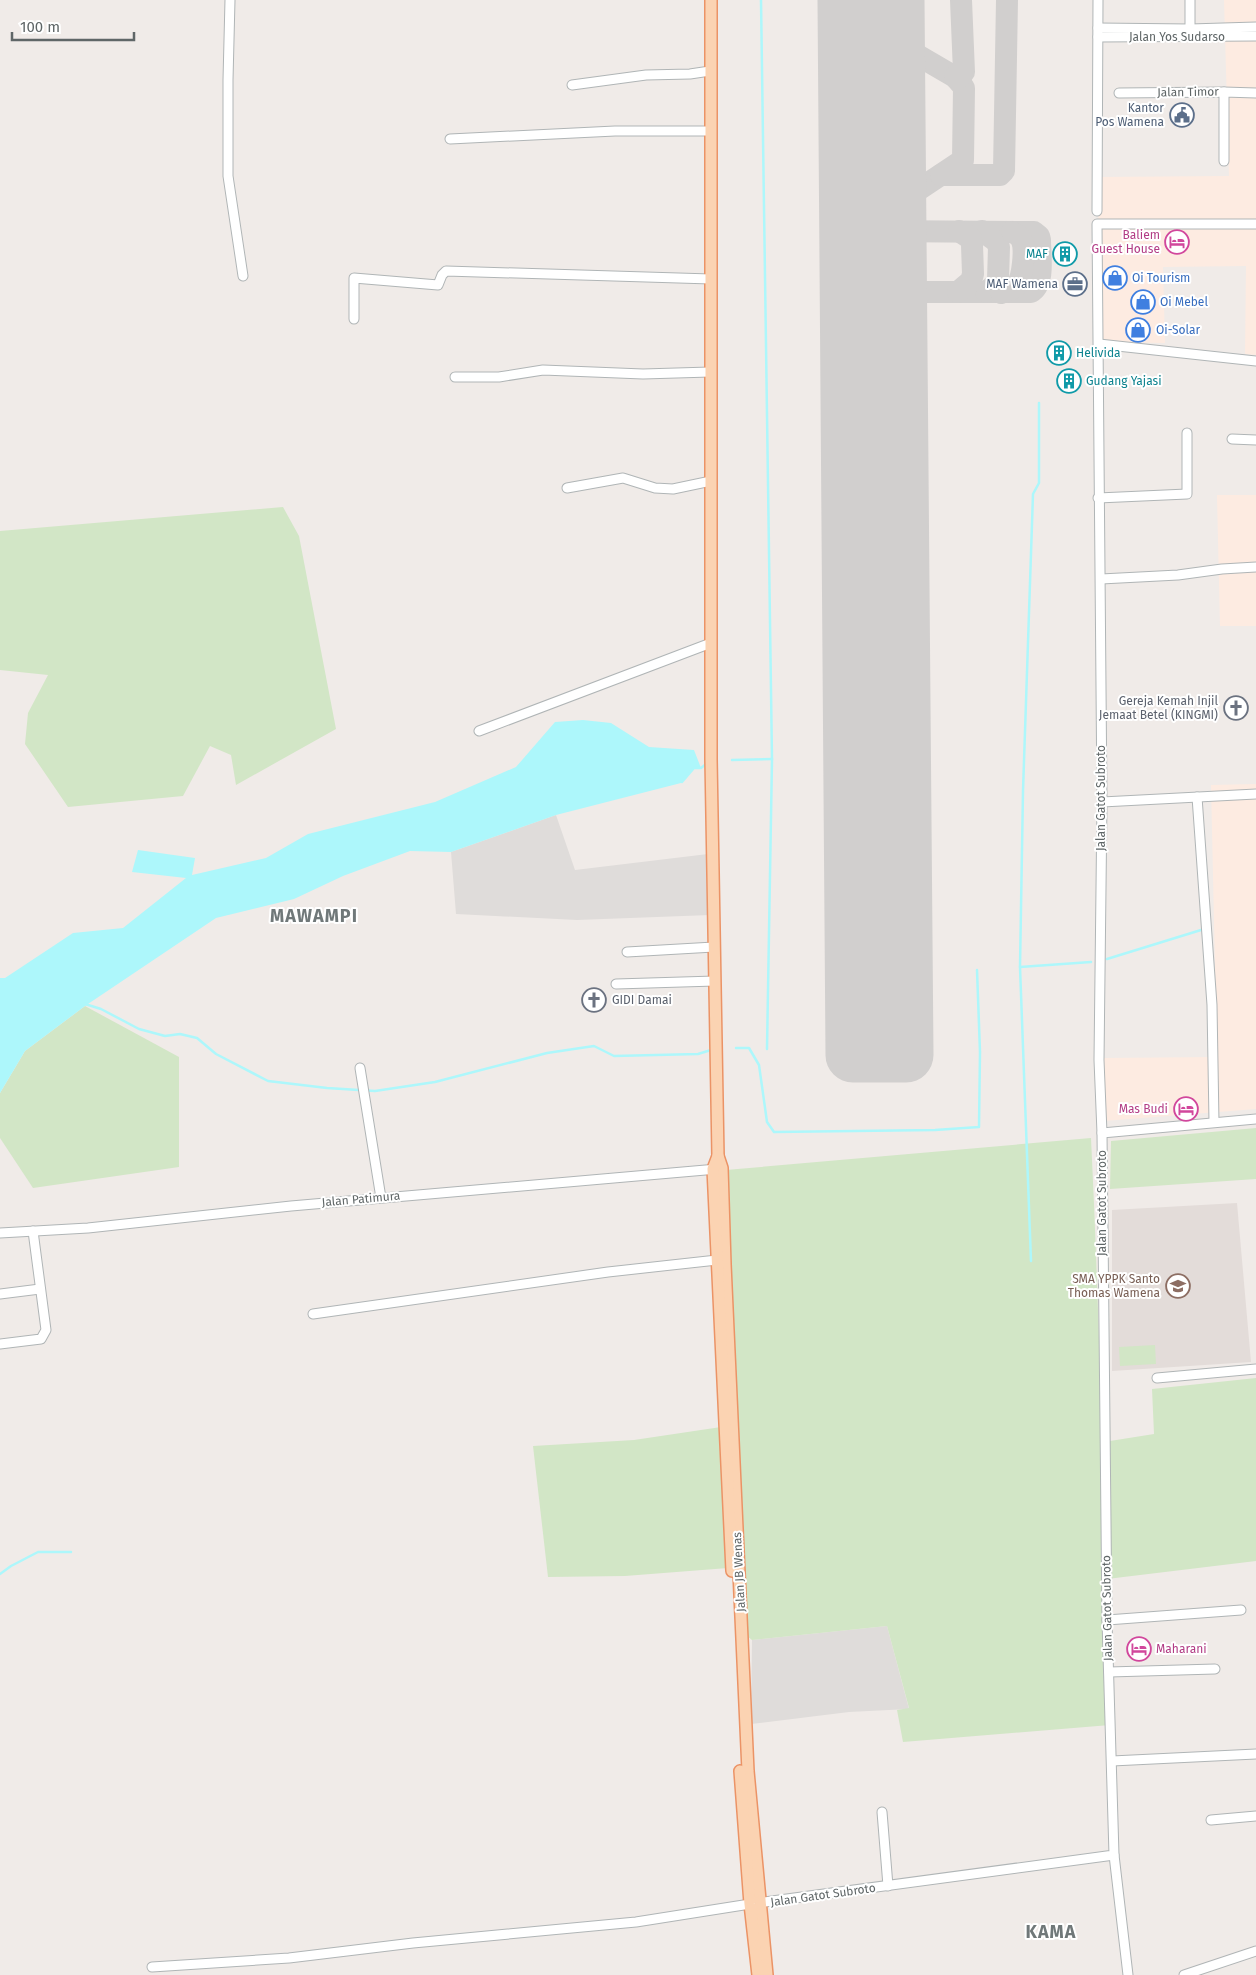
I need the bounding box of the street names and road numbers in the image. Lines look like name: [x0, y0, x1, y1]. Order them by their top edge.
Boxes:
street label: Jalan Yos Sudarso: [1129, 30, 1225, 44]
street label: Jalan Timor: [1157, 84, 1219, 100]
street label: Jalan Gatot Subroto: [1094, 745, 1108, 851]
street label: Jalan Gatot Subroto: [1095, 1150, 1109, 1256]
street label: Jalan Patimura: [321, 1189, 401, 1209]
street label: Jalan JB Wenas: [730, 1531, 748, 1612]
street label: Jalan Gatot Subroto: [1099, 1555, 1115, 1661]
street label: Jalan Gatot Subroto: [769, 1881, 877, 1909]

